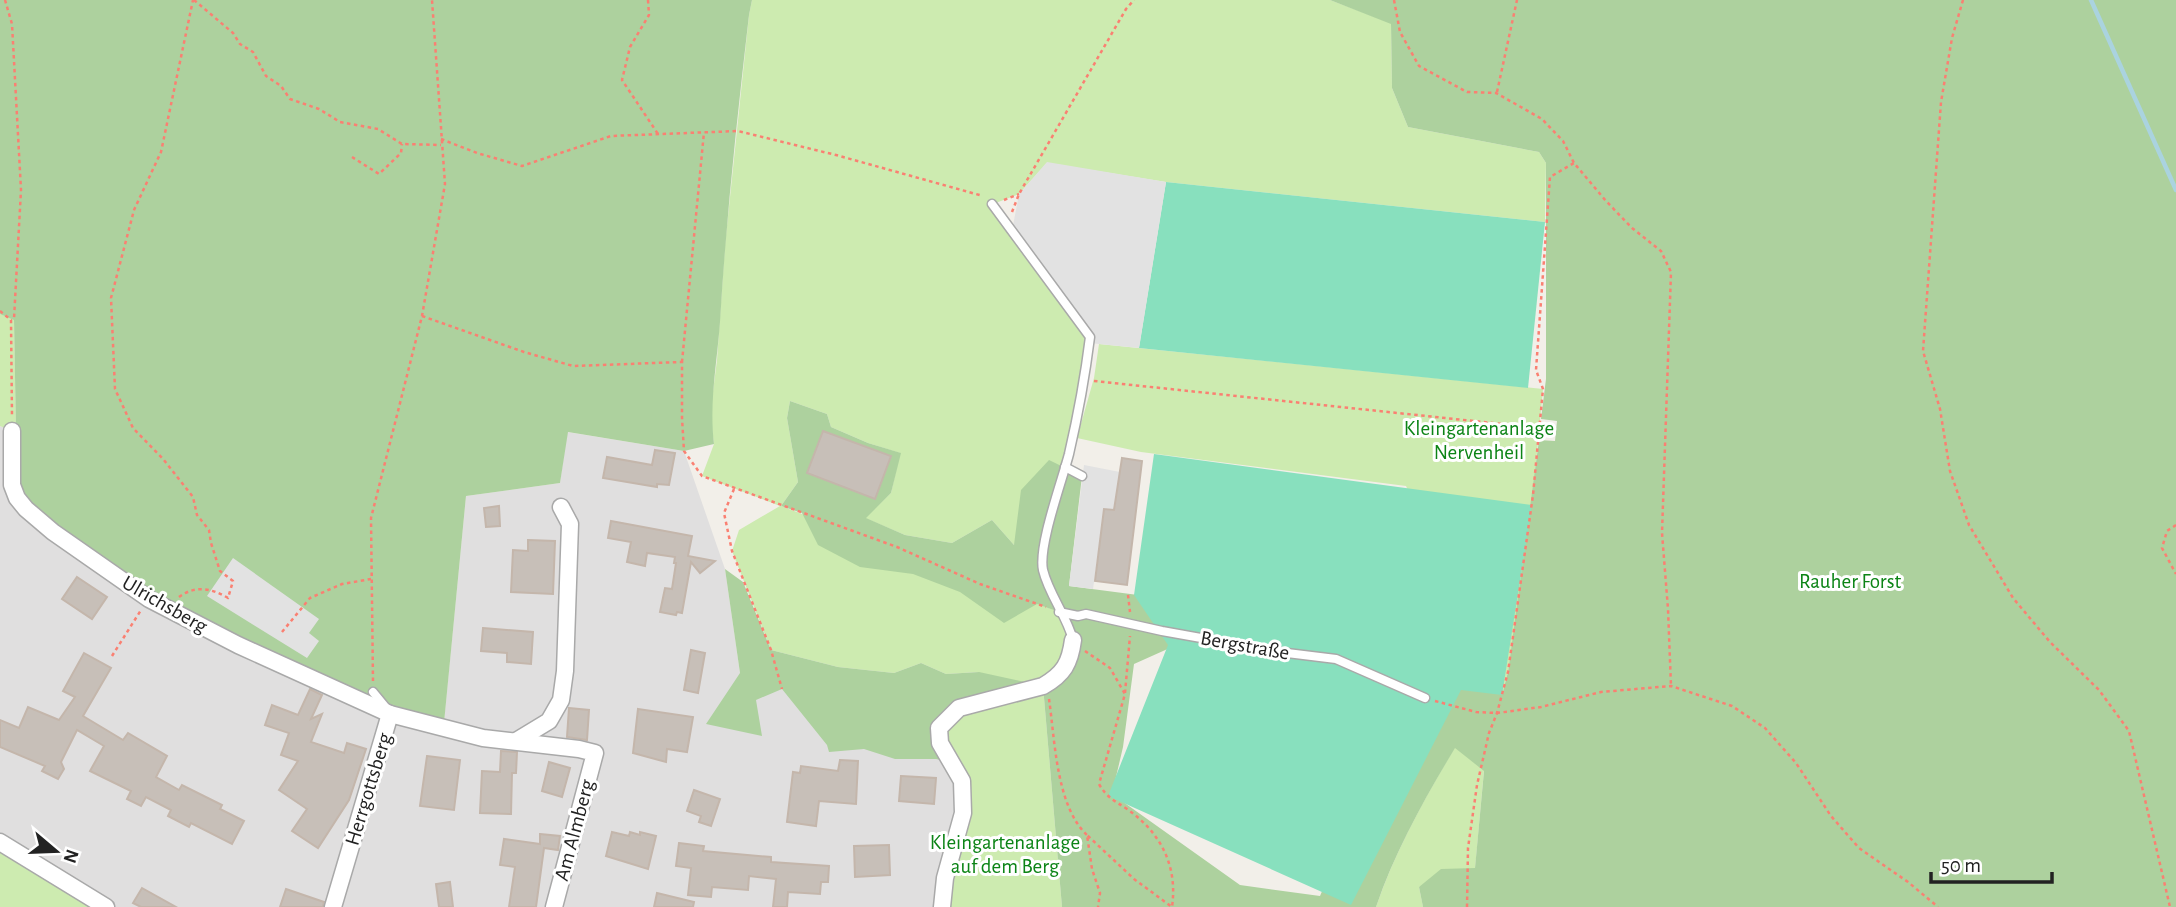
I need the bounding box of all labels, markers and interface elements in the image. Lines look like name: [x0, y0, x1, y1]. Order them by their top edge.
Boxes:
park label: Kleingartenanlage Nervenheil: [1404, 418, 1554, 463]
park label: Rauher Forst: [1799, 571, 1901, 592]
street label: Ulrichsberg: [119, 572, 212, 638]
street label: Bergstraße: [1199, 627, 1291, 664]
street label: Herrgottsberg: [341, 730, 396, 848]
street label: Am Almberg: [551, 777, 598, 883]
north arrow: [21, 816, 91, 886]
park label: Kleingartenanlage auf dem Berg: [930, 832, 1080, 877]
scale bar: [1931, 841, 2052, 885]
text: N: [60, 847, 82, 865]
text: 50 m: [1941, 855, 1981, 876]

